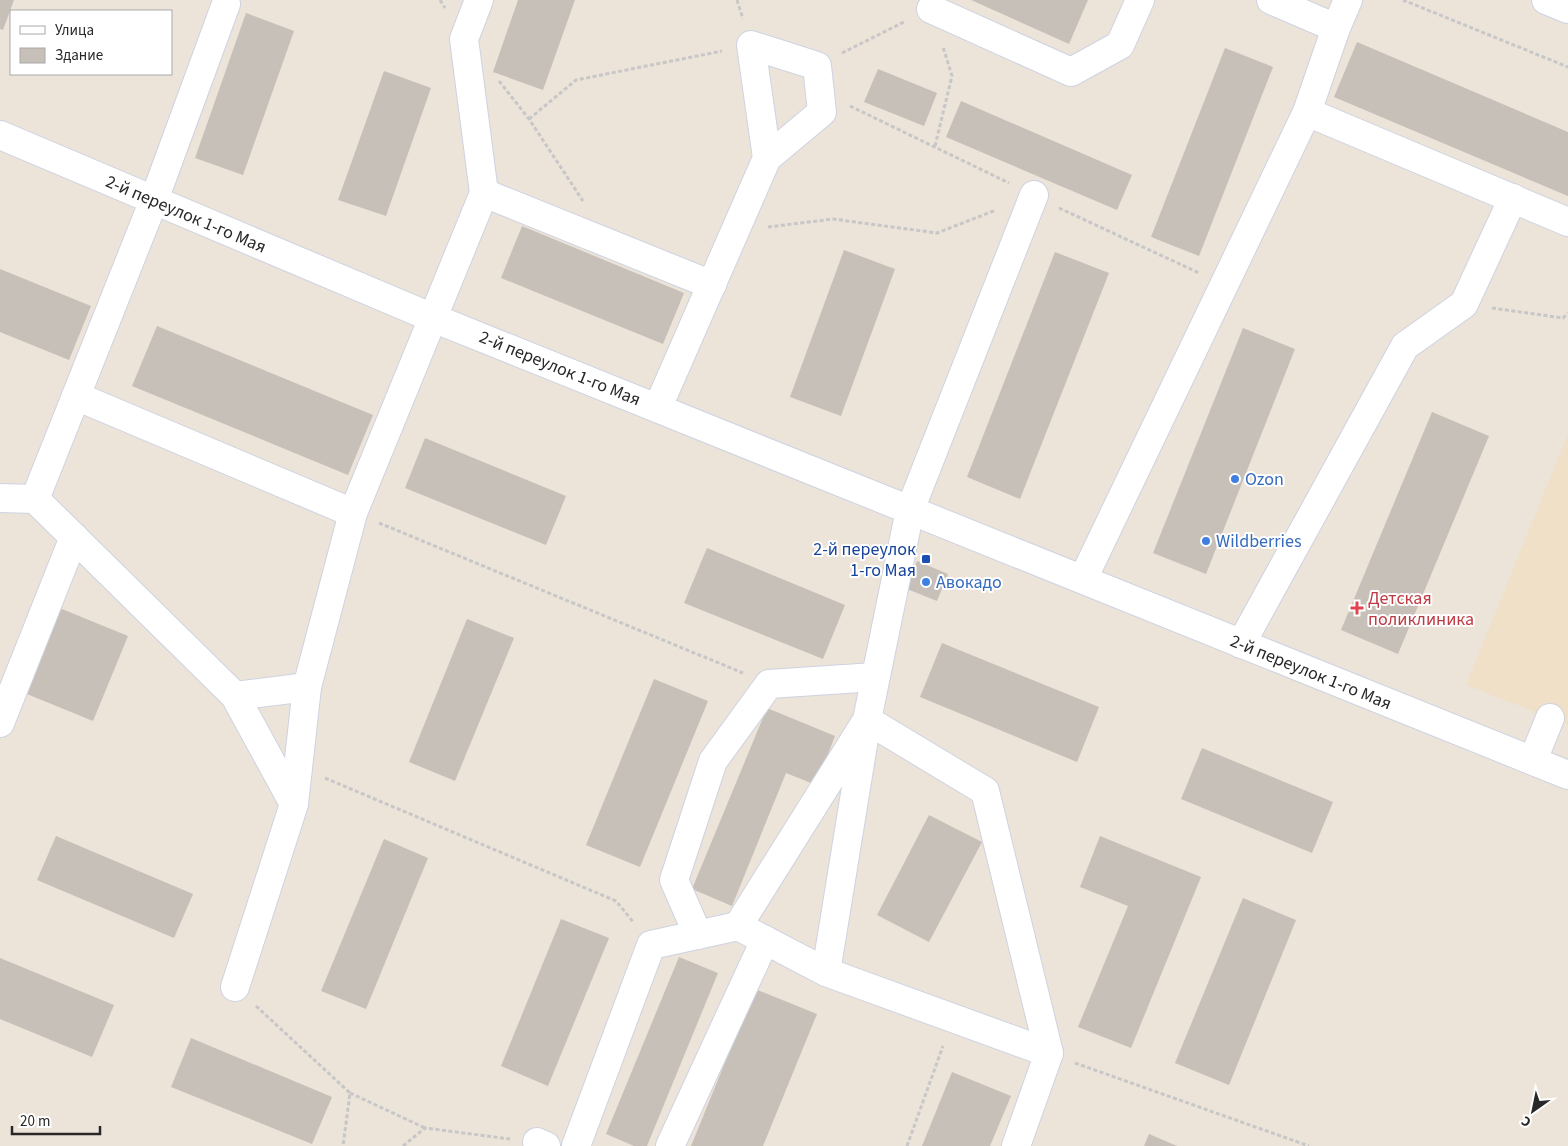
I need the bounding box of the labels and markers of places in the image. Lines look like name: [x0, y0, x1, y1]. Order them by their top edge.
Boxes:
place label: Ozon: [1245, 467, 1284, 492]
marker: Ozon: [1229, 473, 1241, 485]
place label: Wildberries: [1216, 529, 1301, 554]
marker: Wildberries: [1200, 535, 1212, 547]
place label: 2-й переулок 1-го Мая: [813, 537, 916, 583]
marker: 2-й переулок 1-го Мая: [920, 553, 932, 565]
place label: Авокадо: [936, 570, 1002, 595]
marker: Авокадо: [920, 576, 932, 588]
place label: Детская поликлиника: [1368, 586, 1474, 632]
marker: Детская поликлиника: [1350, 601, 1364, 615]

